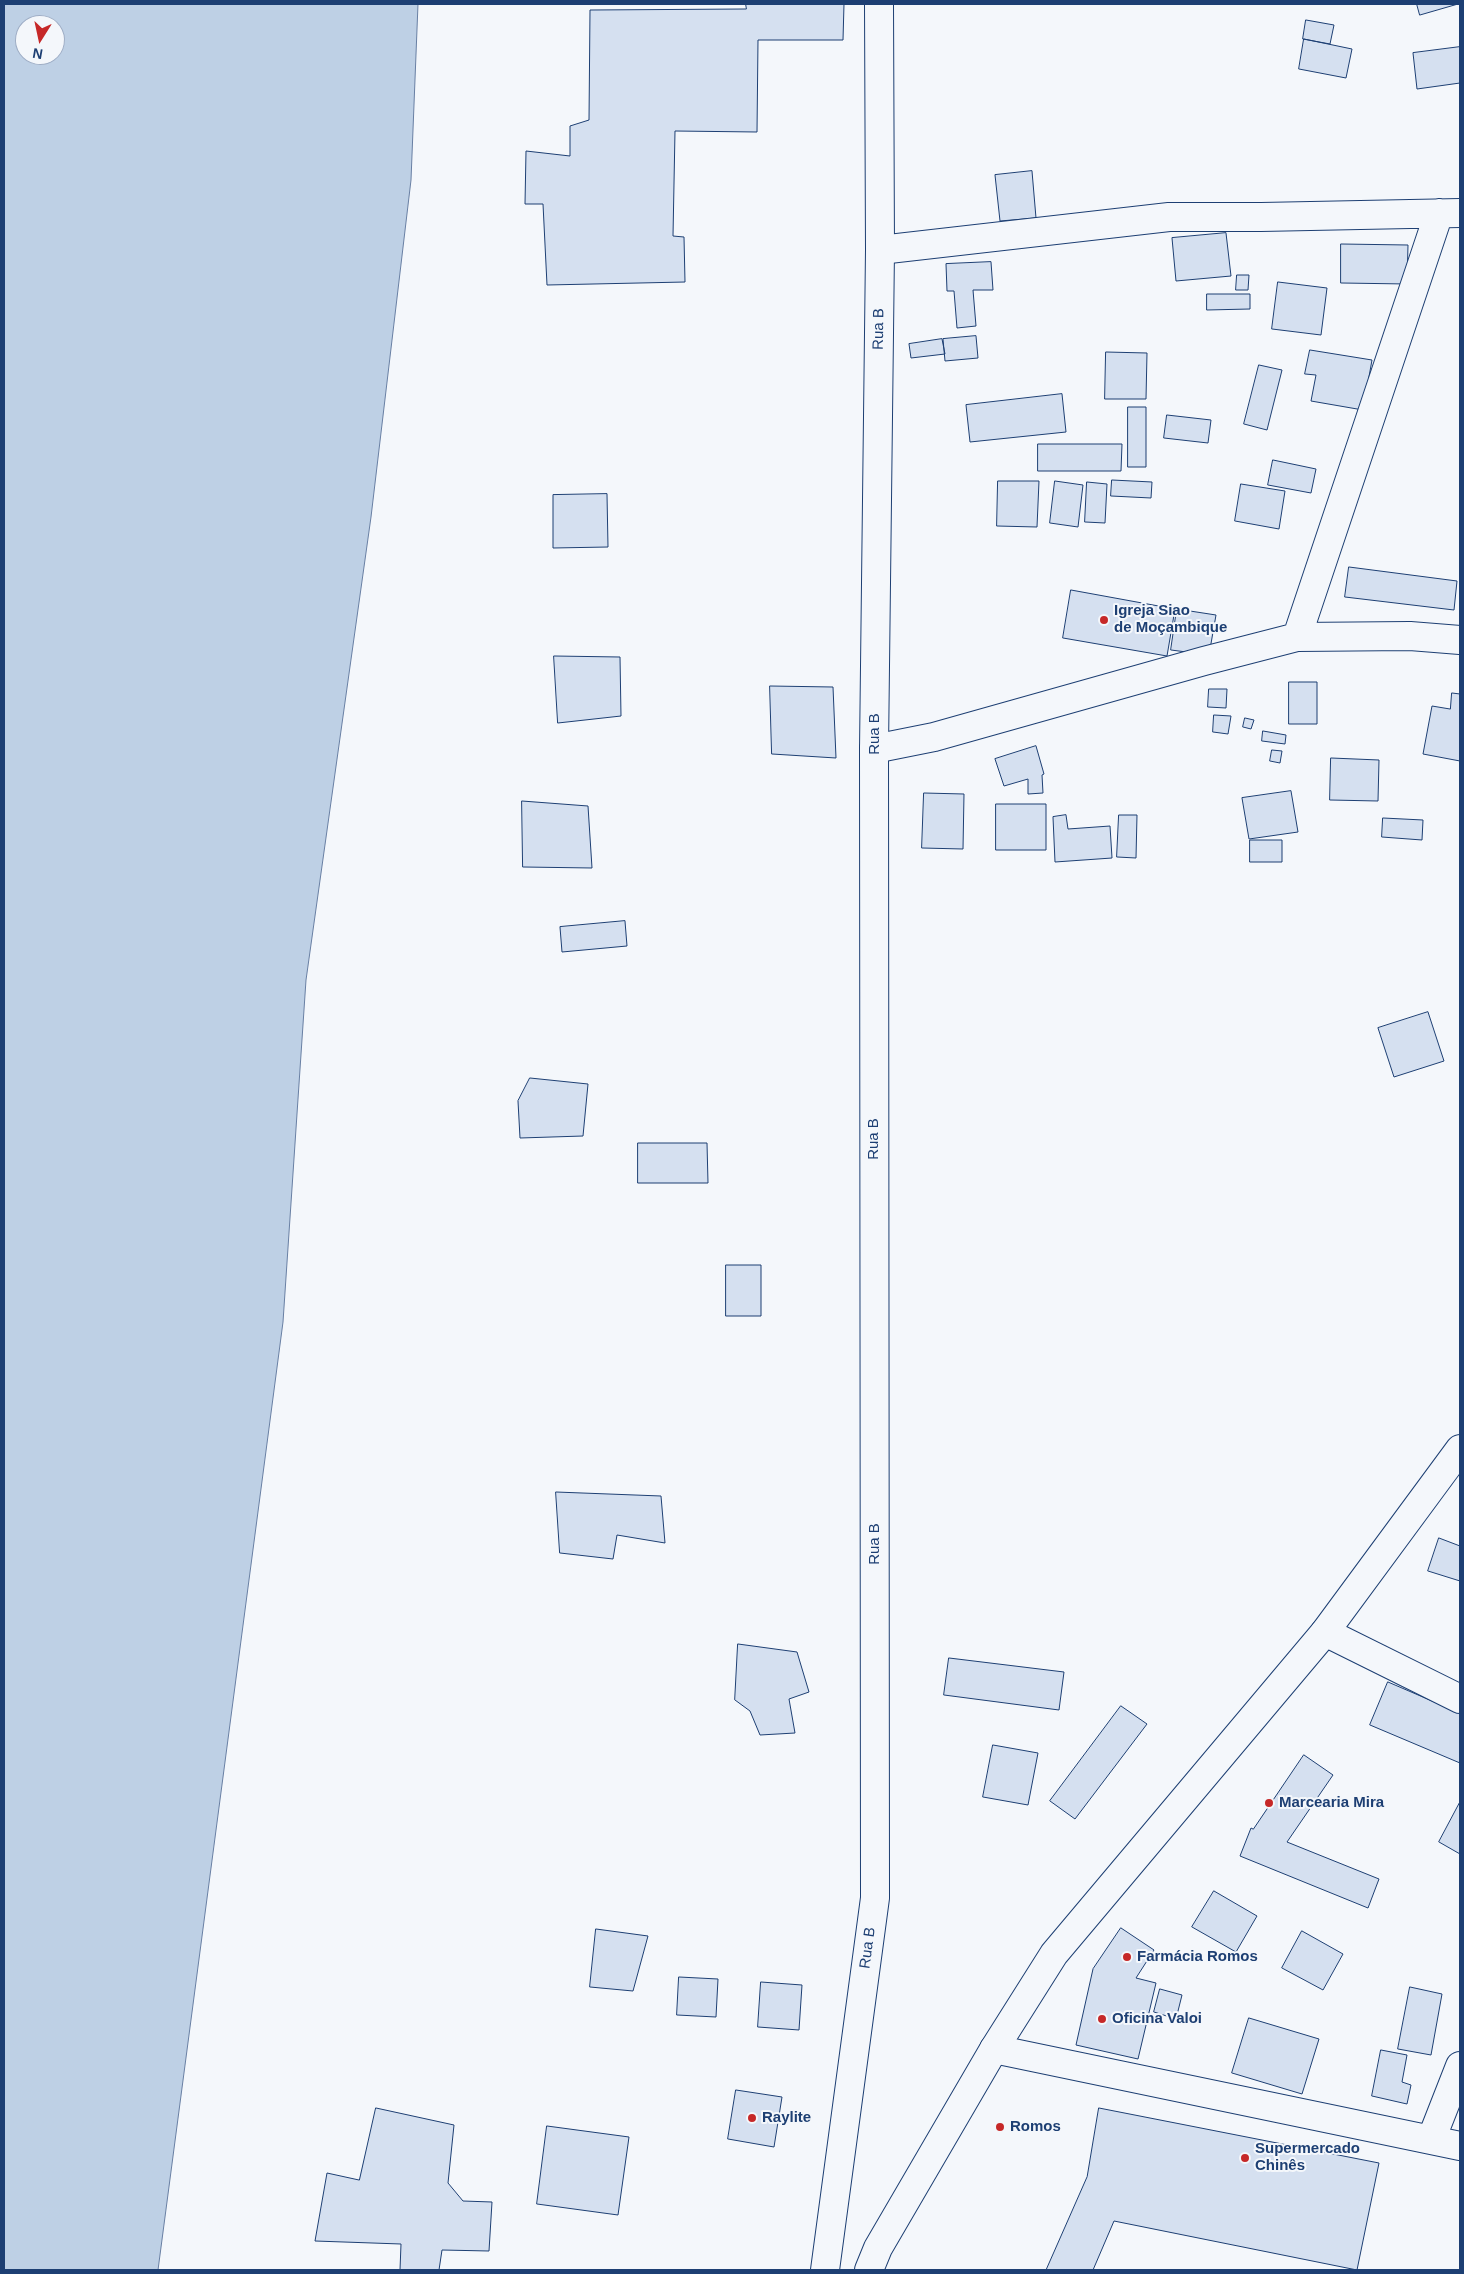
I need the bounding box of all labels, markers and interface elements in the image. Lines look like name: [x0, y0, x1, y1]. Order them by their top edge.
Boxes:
north arrow: [15, 15, 65, 65]
text: N: [31, 45, 44, 63]
street label: Rua B: [870, 308, 888, 350]
place label: Igreja Siao de Moçambique: [1114, 602, 1227, 637]
marker: Igreja Siao de Moçambique: [1098, 614, 1110, 626]
street label: Rua B: [866, 713, 884, 755]
street label: Rua B: [865, 1118, 883, 1160]
street label: Rua B: [866, 1523, 884, 1565]
place label: Marcearia Mira: [1279, 1794, 1384, 1812]
marker: Marcearia Mira: [1263, 1797, 1275, 1809]
street label: Rua B: [856, 1926, 880, 1970]
place label: Farmácia Romos: [1137, 1948, 1258, 1966]
marker: Farmácia Romos: [1121, 1951, 1133, 1963]
place label: Oficina Valoi: [1112, 2010, 1202, 2028]
marker: Oficina Valoi: [1096, 2013, 1108, 2025]
place label: Raylite: [762, 2109, 811, 2127]
marker: Raylite: [746, 2112, 758, 2124]
place label: Romos: [1010, 2118, 1061, 2136]
marker: Romos: [994, 2121, 1006, 2133]
place label: Supermercado Chinês: [1255, 2140, 1360, 2175]
marker: Supermercado Chinês: [1239, 2152, 1251, 2164]

